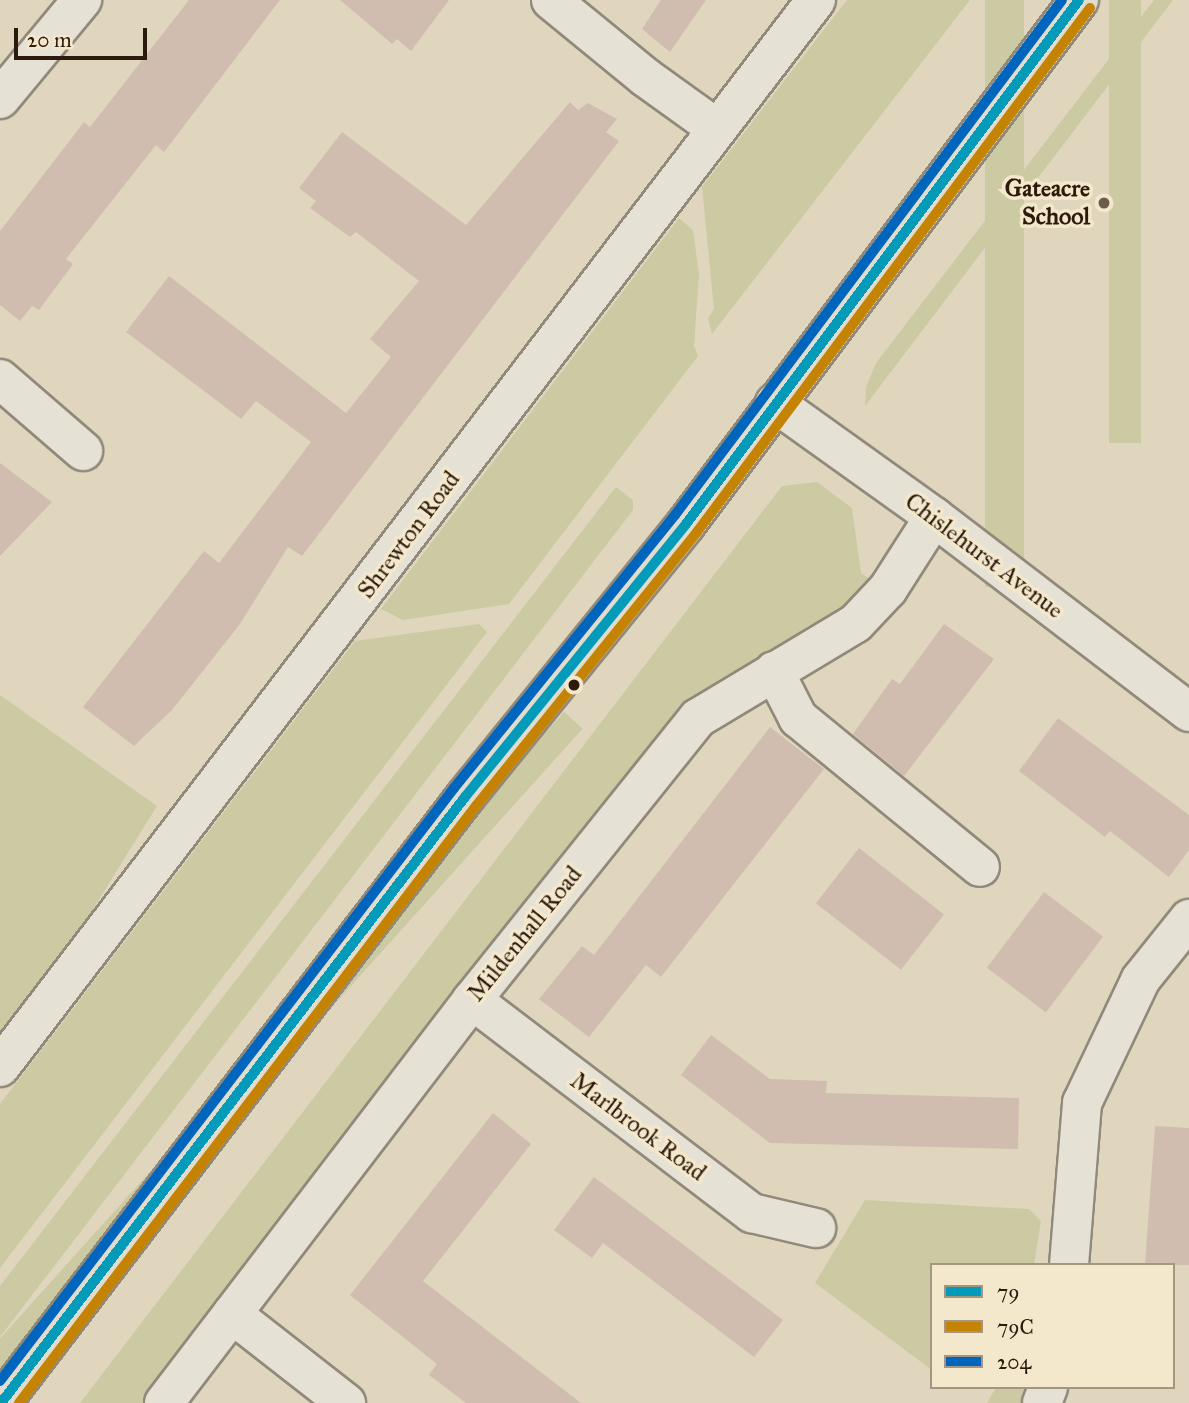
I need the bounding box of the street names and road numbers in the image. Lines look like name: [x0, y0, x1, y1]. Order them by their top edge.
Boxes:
street label: Shrewton Road: [352, 466, 466, 604]
street label: Chislehurst Avenue: [899, 487, 1069, 625]
street label: Mildenhall Road: [462, 861, 588, 1007]
street label: Marlbrook Road: [564, 1067, 712, 1187]

